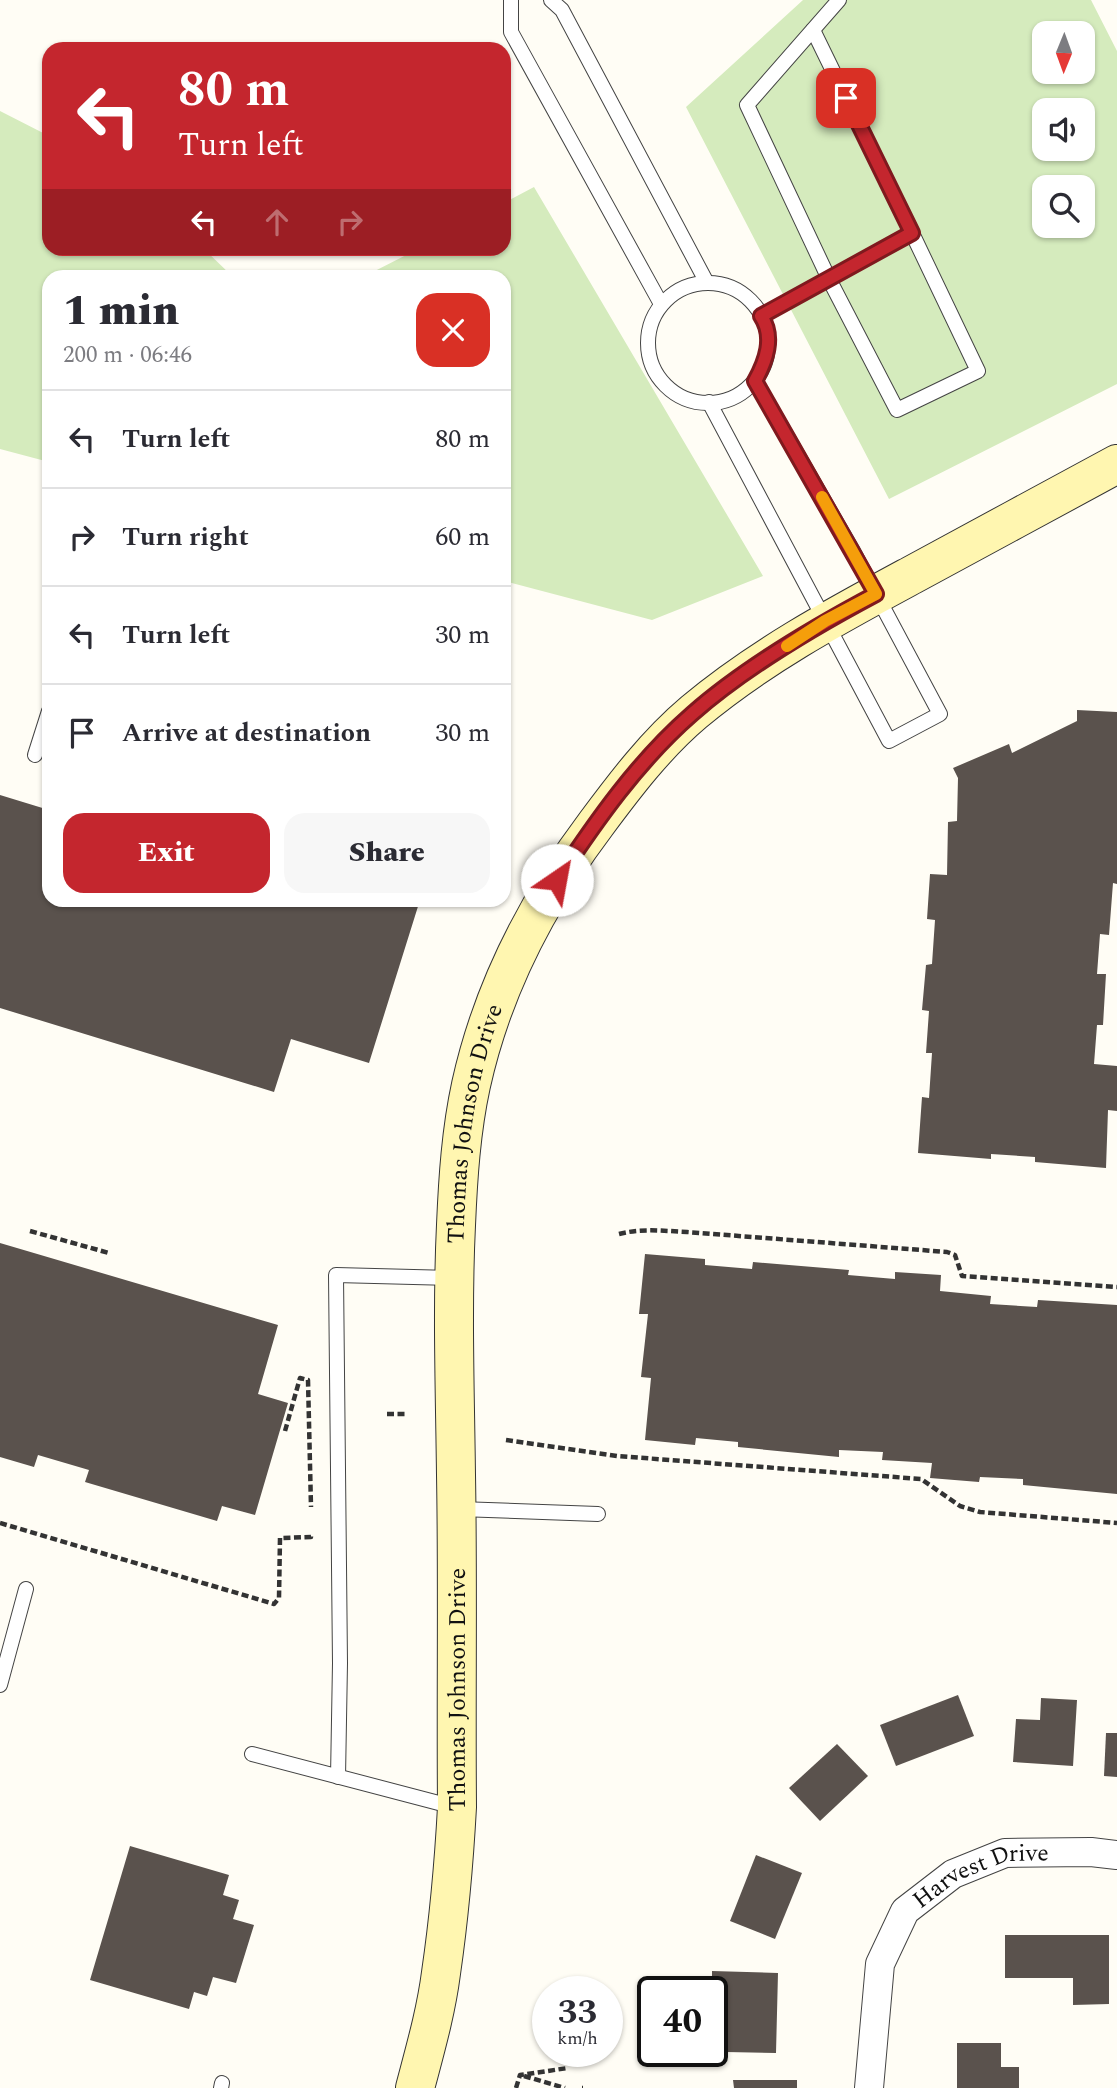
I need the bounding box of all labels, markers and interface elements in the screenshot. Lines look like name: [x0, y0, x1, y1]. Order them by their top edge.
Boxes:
north arrow: [1032, 21, 1096, 84]
map controls: [1032, 21, 1095, 238]
text: 80 m: [178, 53, 289, 128]
pin: [816, 68, 876, 128]
icon: left: [63, 70, 154, 161]
icon: arrive: [827, 79, 865, 117]
button: sound: [1032, 98, 1095, 161]
text: Turn left: [178, 121, 304, 170]
button: search: [1032, 175, 1095, 238]
icon: left: [185, 203, 223, 241]
icon: ahead: [258, 203, 296, 241]
icon: right: [331, 203, 369, 241]
text: 1 min: [63, 280, 179, 343]
button: close: [416, 293, 490, 367]
text: 200 m · 06:46: [63, 338, 192, 373]
text: Turn left: [122, 419, 230, 459]
text: 80 m: [435, 419, 490, 459]
icon: left: [63, 420, 101, 458]
text: Turn right: [122, 517, 249, 557]
text: 60 m: [435, 517, 490, 557]
icon: right: [63, 518, 101, 556]
text: Turn left: [122, 615, 230, 655]
text: 30 m: [435, 615, 490, 655]
icon: left: [63, 616, 101, 654]
text: Arrive at destination: [122, 713, 371, 753]
text: 30 m: [435, 713, 490, 753]
icon: arrive: [63, 714, 101, 752]
button: Exit: [63, 813, 270, 893]
button: Share: [284, 813, 490, 893]
position arrow: [520, 843, 594, 917]
street label: Thomas Johnson Drive: [438, 999, 513, 1244]
street label: Thomas Johnson Drive: [440, 1568, 476, 1812]
street label: Harvest Drive: [905, 1835, 1049, 1918]
speed limit sign: 40: [637, 1976, 728, 2067]
text: 33: [558, 1986, 597, 2039]
text: km/h: [557, 2025, 598, 2052]

